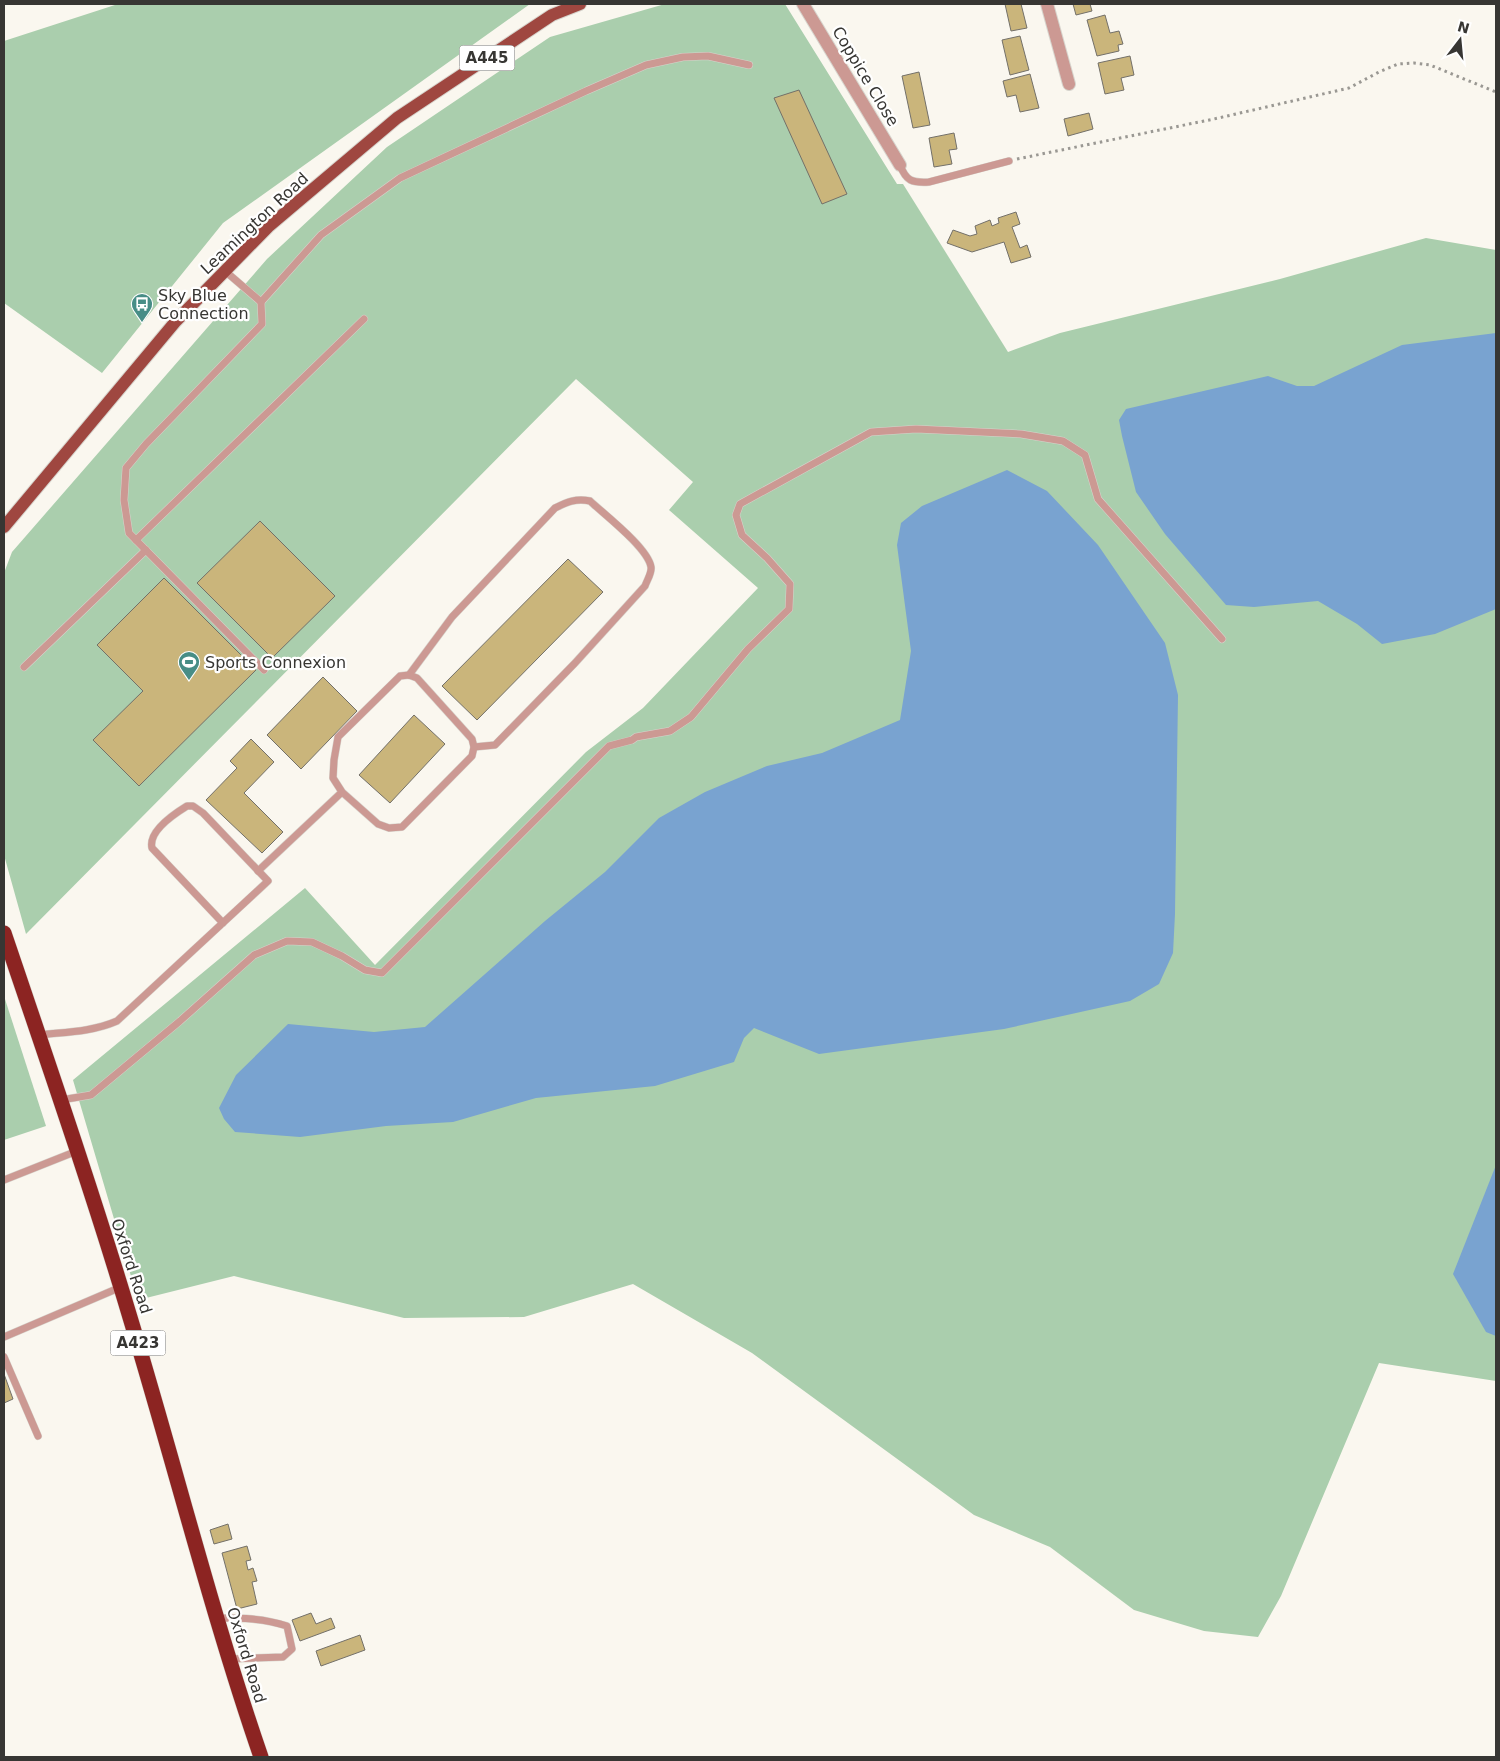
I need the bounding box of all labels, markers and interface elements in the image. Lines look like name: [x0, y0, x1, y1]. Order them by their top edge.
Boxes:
north arrow: [1435, 15, 1485, 65]
text: N: [1456, 18, 1471, 37]
street label: Coppice Close: [828, 23, 903, 130]
road number: A445: [460, 46, 514, 70]
street label: Leamington Road: [197, 169, 312, 278]
place label: Sky Blue Connection: [158, 286, 249, 323]
bus stop icon: Sky Blue Connection: [130, 292, 154, 323]
sports icon: Sports Connexion: [177, 650, 201, 681]
place label: Sports Connexion: [205, 653, 346, 672]
street label: Oxford Road: [107, 1216, 156, 1316]
road number: A423: [110, 1330, 166, 1356]
street label: Oxford Road: [223, 1605, 270, 1705]

